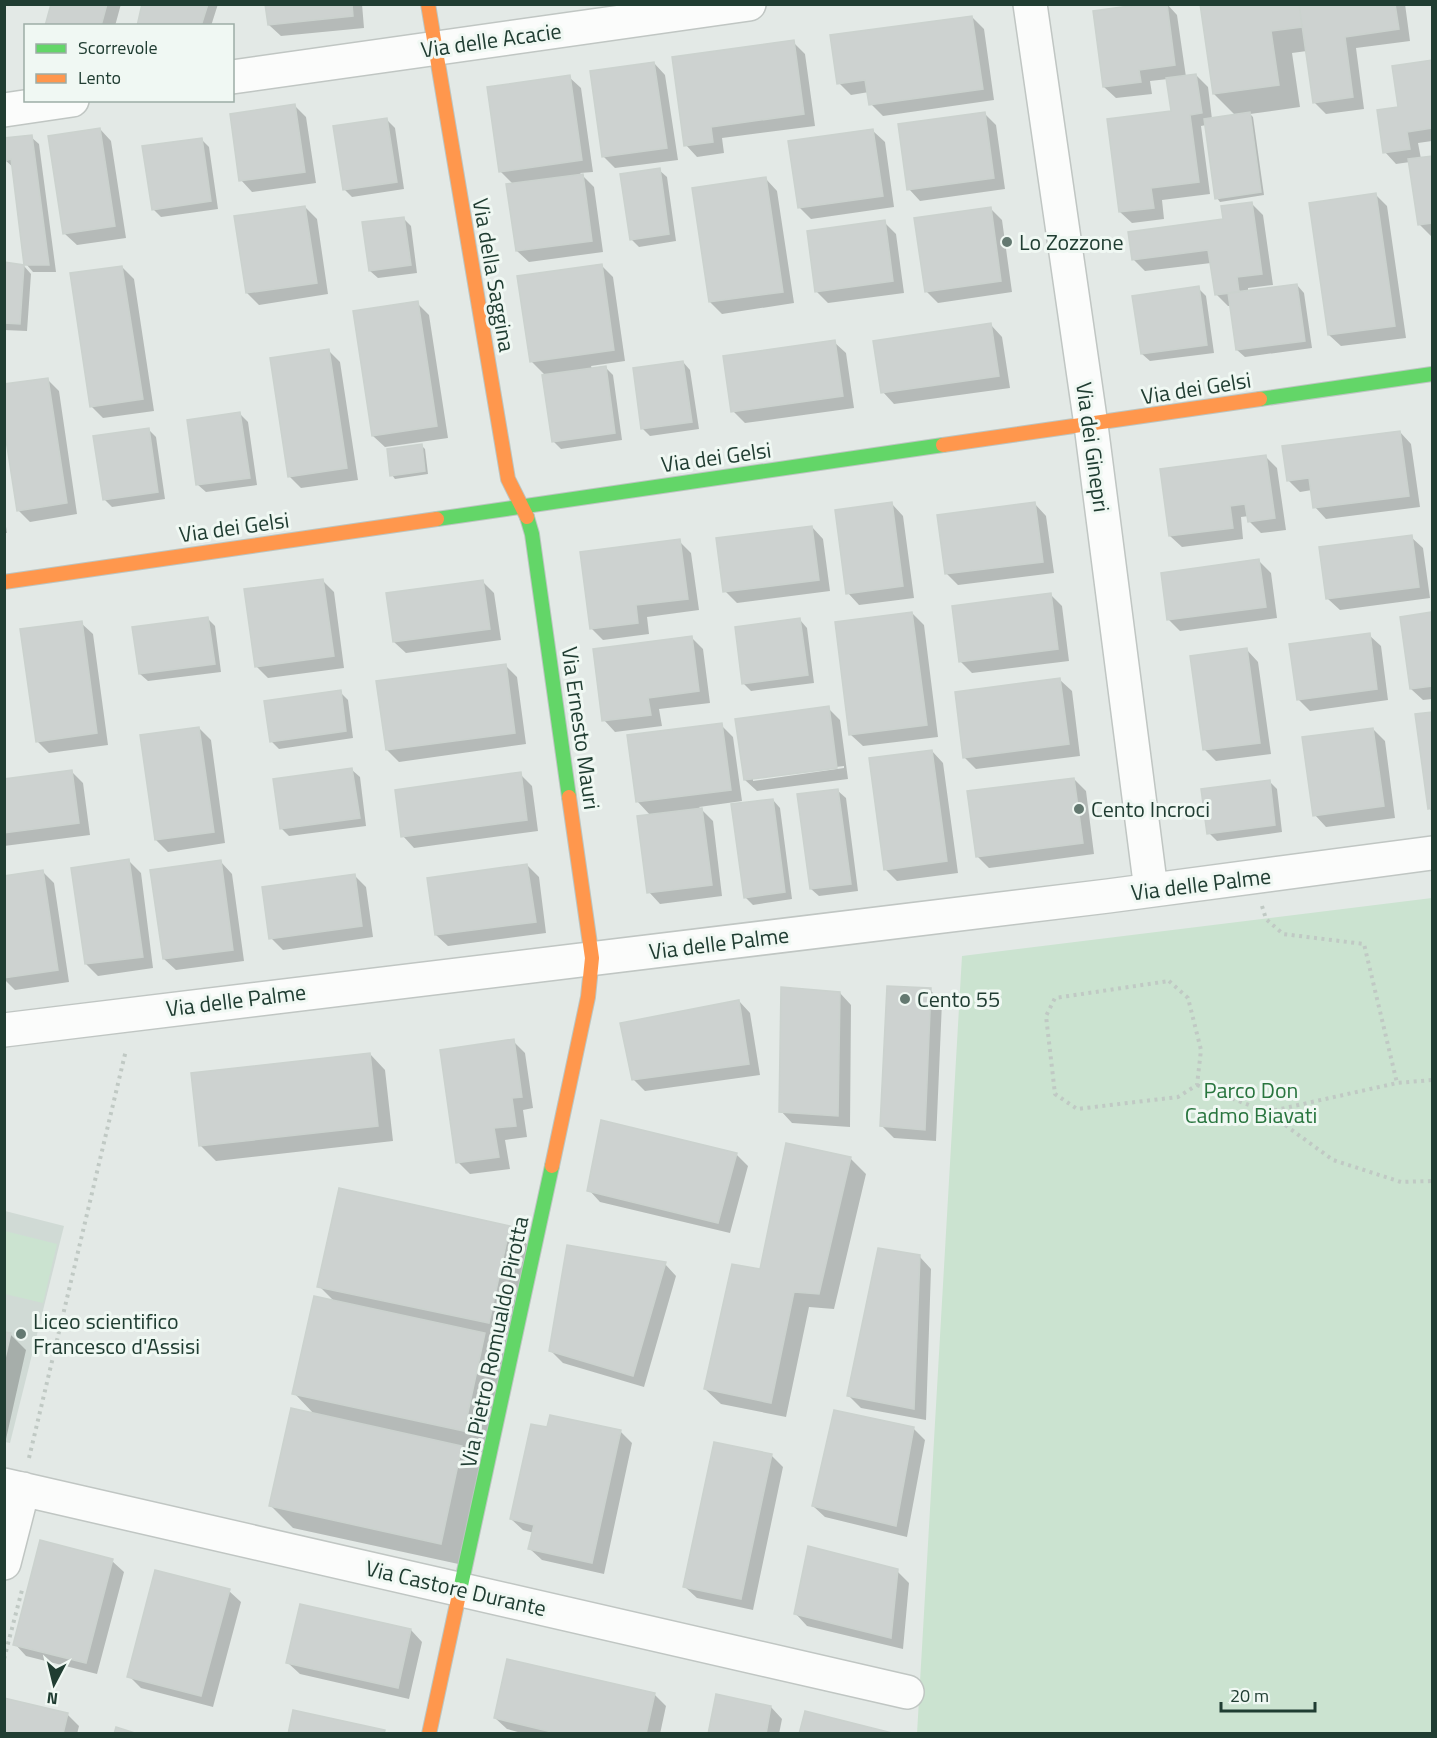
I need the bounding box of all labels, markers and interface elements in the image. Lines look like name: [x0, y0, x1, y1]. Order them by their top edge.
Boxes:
street label: Via delle Acacie: [419, 13, 563, 67]
legend: [24, 24, 234, 102]
text: Scorrevole: [78, 34, 157, 61]
text: Lento: [78, 64, 121, 91]
street label: Via della Saggina: [464, 195, 524, 355]
place label: Lo Zozzone: [1019, 225, 1124, 259]
marker: Lo Zozzone: [1000, 235, 1014, 249]
street label: Via dei Gelsi: [1139, 363, 1253, 413]
street label: Via dei Ginepri: [1067, 380, 1119, 514]
street label: Via dei Gelsi: [659, 432, 773, 482]
street label: Via dei Gelsi: [177, 502, 291, 552]
street label: Via Ernesto Mauri: [553, 644, 609, 812]
place label: Cento Incroci: [1091, 792, 1210, 826]
marker: Cento Incroci: [1072, 802, 1086, 816]
street label: Via delle Palme: [1129, 859, 1273, 909]
street label: Via delle Palme: [647, 918, 791, 968]
street label: Via delle Palme: [164, 975, 308, 1025]
place label: Cento 55: [917, 982, 1000, 1016]
marker: Cento 55: [898, 992, 912, 1006]
park label: Parco Don Cadmo Biavati: [1185, 1073, 1317, 1132]
street label: Via Pietro Romualdo Pirotta: [451, 1213, 537, 1471]
place label: Liceo scientifico Francesco d'Assisi: [33, 1304, 200, 1363]
marker: Liceo scientifico Francesco d'Assisi: [14, 1327, 28, 1341]
street label: Via Castore Durante: [362, 1551, 550, 1625]
north arrow: [24, 1654, 84, 1714]
scale bar: [1221, 1675, 1316, 1713]
text: 20 m: [1230, 1682, 1269, 1709]
text: N: [45, 1686, 59, 1711]

